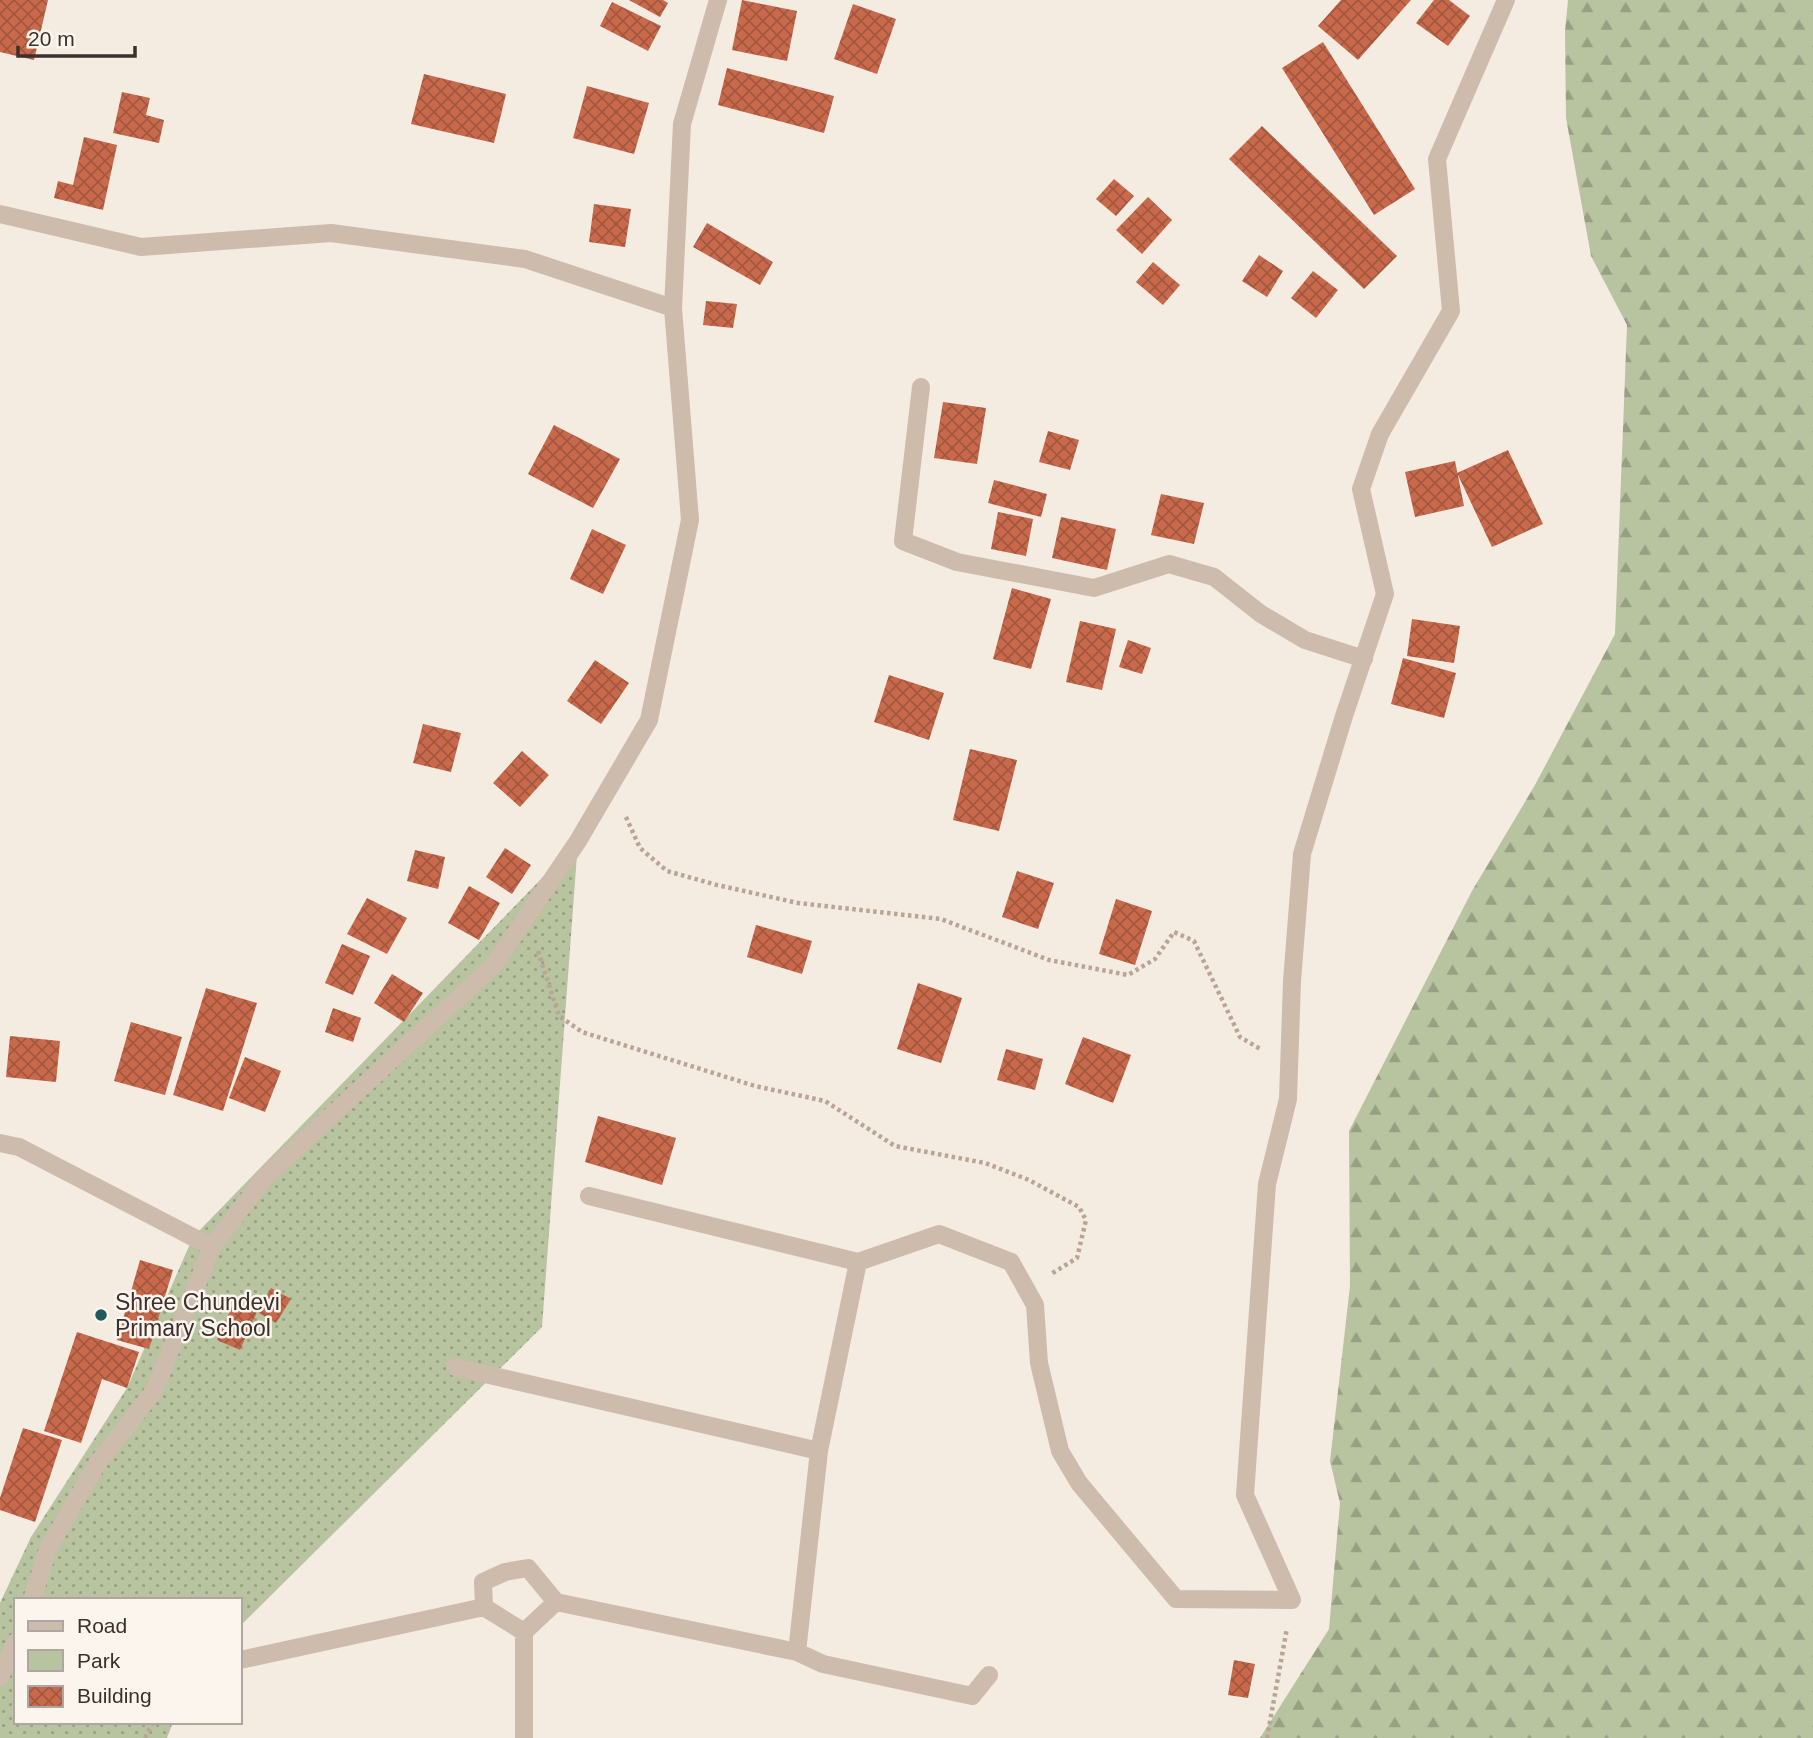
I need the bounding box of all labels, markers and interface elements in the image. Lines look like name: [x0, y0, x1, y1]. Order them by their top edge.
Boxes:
scale bar: [18, 14, 135, 58]
text: 20 m: [28, 27, 75, 50]
place label: Shree Chundevi Primary School: [115, 1289, 280, 1341]
marker: Shree Chundevi Primary School: [93, 1307, 109, 1323]
legend: [14, 1598, 242, 1724]
text: Road: [77, 1614, 127, 1637]
text: Park: [77, 1649, 121, 1672]
text: Building: [77, 1684, 152, 1707]

